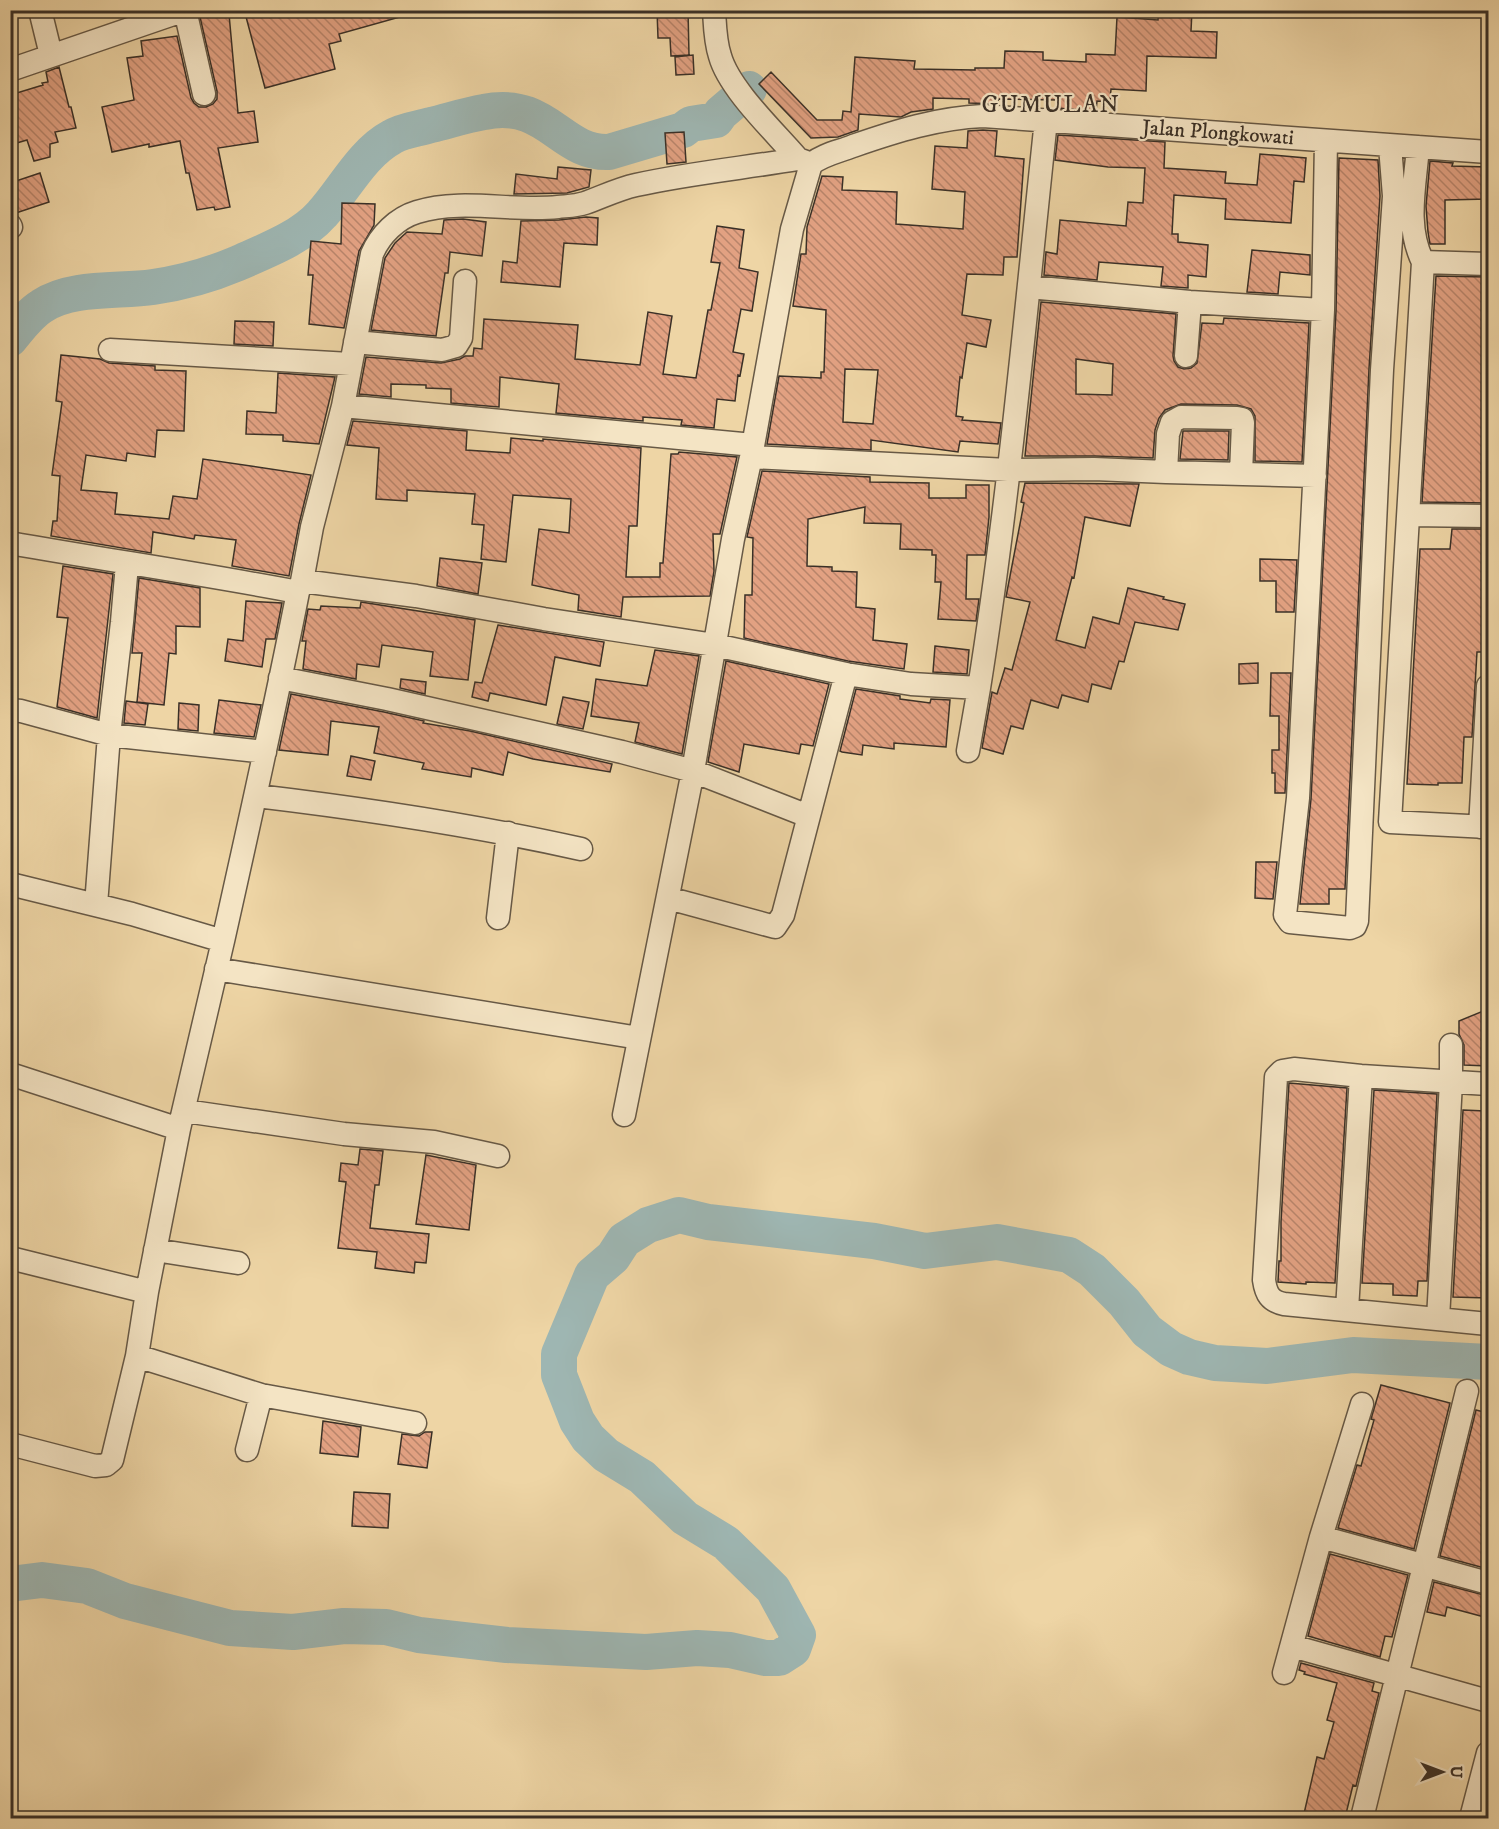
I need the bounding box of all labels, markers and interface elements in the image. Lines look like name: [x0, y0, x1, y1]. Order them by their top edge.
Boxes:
district label: GUMULAN: [981, 90, 1121, 120]
street label: Jalan Plongkowati: [1139, 115, 1295, 151]
north arrow: [1412, 1742, 1472, 1802]
text: U: [1446, 1766, 1466, 1779]

